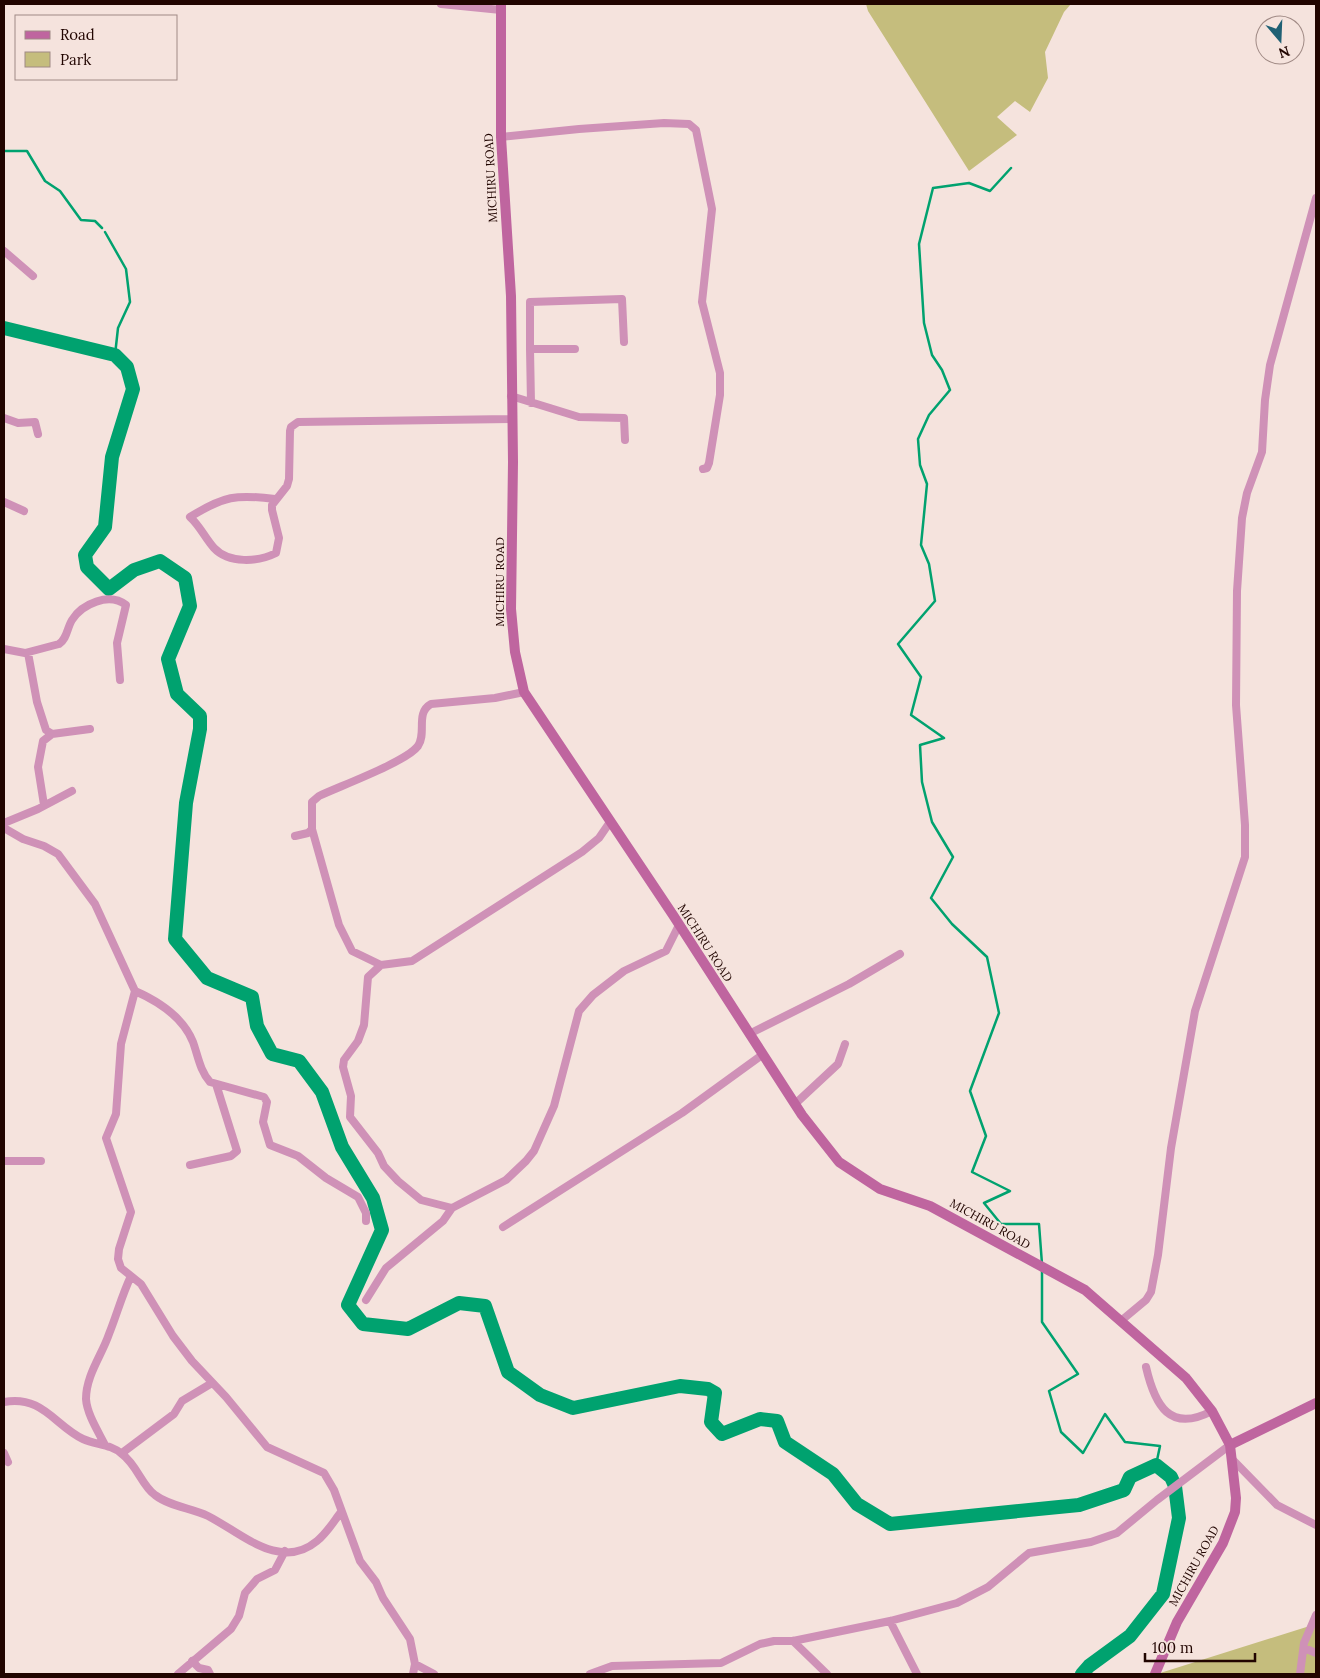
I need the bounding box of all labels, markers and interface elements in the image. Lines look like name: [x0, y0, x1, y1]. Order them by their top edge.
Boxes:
legend: [15, 15, 178, 80]
north arrow: [1255, 15, 1305, 65]
text: Road: [60, 25, 95, 44]
text: N: [1276, 42, 1292, 63]
text: Park: [60, 50, 91, 69]
street label: MICHIRU ROAD: [481, 133, 500, 223]
street label: MICHIRU ROAD: [492, 537, 507, 627]
street label: MICHIRU ROAD: [675, 901, 736, 984]
street label: MICHIRU ROAD: [947, 1195, 1033, 1252]
street label: MICHIRU ROAD: [1165, 1523, 1222, 1609]
scale bar: [1145, 1630, 1255, 1662]
text: 100 m: [1152, 1638, 1193, 1657]

